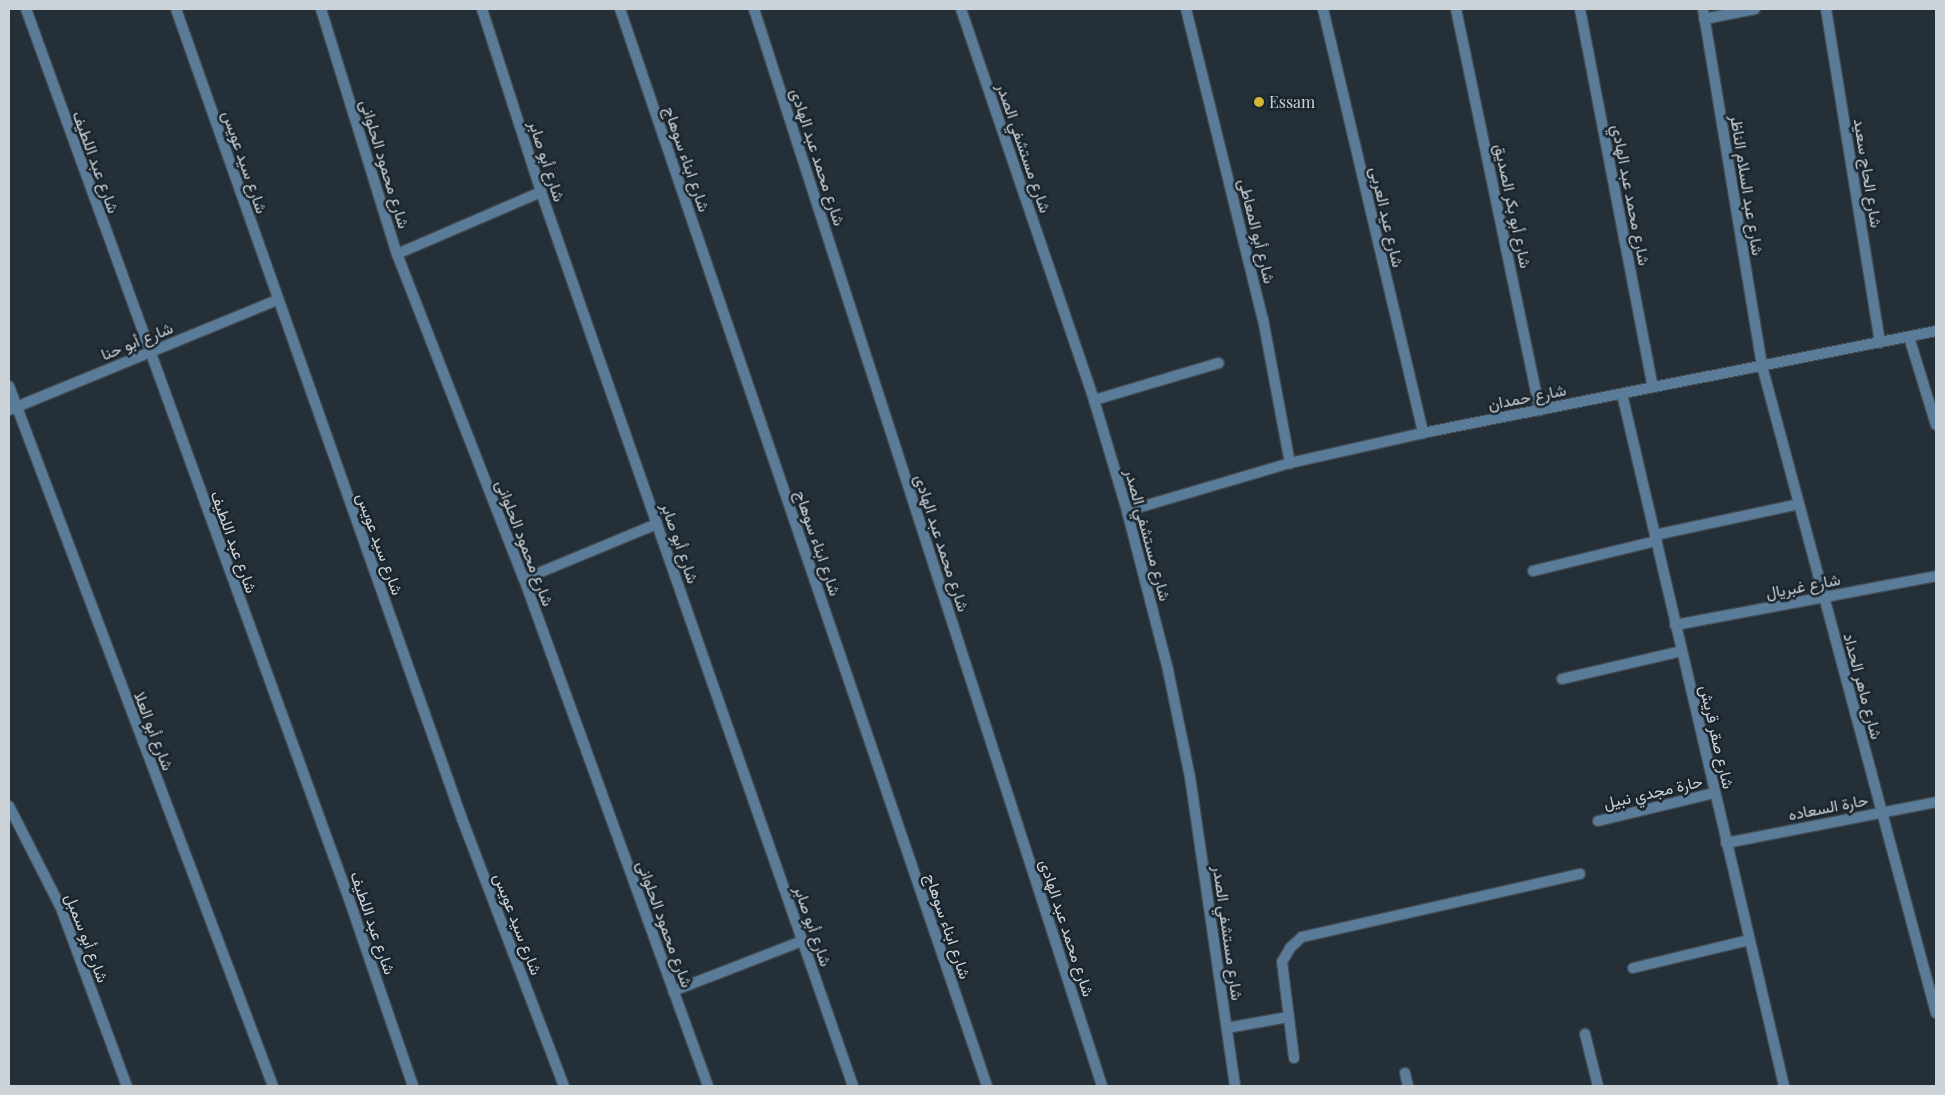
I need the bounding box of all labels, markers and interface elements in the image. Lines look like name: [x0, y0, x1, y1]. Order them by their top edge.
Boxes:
street label: شارع مستشفي الصدر: [993, 81, 1055, 215]
street label: شارع محمد عبد الهادى: [787, 86, 849, 228]
place label: Essam: [1269, 92, 1315, 112]
marker: Essam: [1253, 96, 1265, 108]
street label: شارع محمود الحلوانى: [356, 97, 414, 231]
street label: شارع ابناء سوهاج: [660, 104, 714, 214]
street label: شارع عبد اللطيف: [69, 108, 123, 216]
street label: شارع سيد عويس: [218, 108, 272, 216]
street label: شارع عبد السلام الناظر: [1726, 113, 1768, 257]
street label: شارع الحاج سعيد: [1850, 117, 1886, 229]
street label: شارع أبو صابر: [525, 118, 569, 204]
street label: شارع محمد عبد الهادي: [1608, 123, 1654, 267]
street label: شارع أبو بكر الصديق: [1490, 142, 1536, 270]
street label: شارع عيد العربى: [1366, 165, 1408, 269]
street label: شارع أبو المعاطى: [1235, 177, 1279, 285]
street label: شارع أبو حنا: [98, 318, 176, 364]
street label: شارع حمدان: [1486, 380, 1568, 414]
street label: شارع مستشفي الصدر: [1121, 467, 1175, 603]
street label: شارع محمد عبد الهادى: [911, 472, 973, 614]
street label: شارع محمود الحلوانى: [492, 477, 558, 609]
street label: شارع عبد اللطيف: [207, 488, 261, 596]
street label: شارع ابناء سوهاج: [791, 488, 845, 598]
street label: شارع سيد عويس: [353, 490, 407, 598]
street label: شارع أبو صابر: [657, 500, 703, 586]
street label: شارع غبريال: [1764, 569, 1842, 603]
street label: شارع ماهر الحداد: [1840, 631, 1886, 741]
street label: شارع صقر قريش: [1696, 683, 1738, 791]
street label: شارع أبو العلا: [130, 689, 178, 773]
street label: حارة مجدي نبيل: [1602, 771, 1704, 813]
street label: حارة السعاده: [1786, 790, 1870, 824]
street label: شارع محمد عبد الهادى: [1036, 857, 1098, 999]
street label: شارع محمود الحلوانى: [633, 858, 697, 990]
street label: شارع مستشفي الصدر: [1209, 864, 1247, 1002]
street label: شارع عبد اللطيف: [346, 869, 400, 977]
street label: شارع سيد عويس: [490, 870, 546, 978]
street label: شارع ابناء سوهاج: [921, 871, 975, 981]
street label: شارع أبو صابر: [790, 883, 836, 969]
street label: شارع أبو سمبل: [61, 891, 113, 985]

